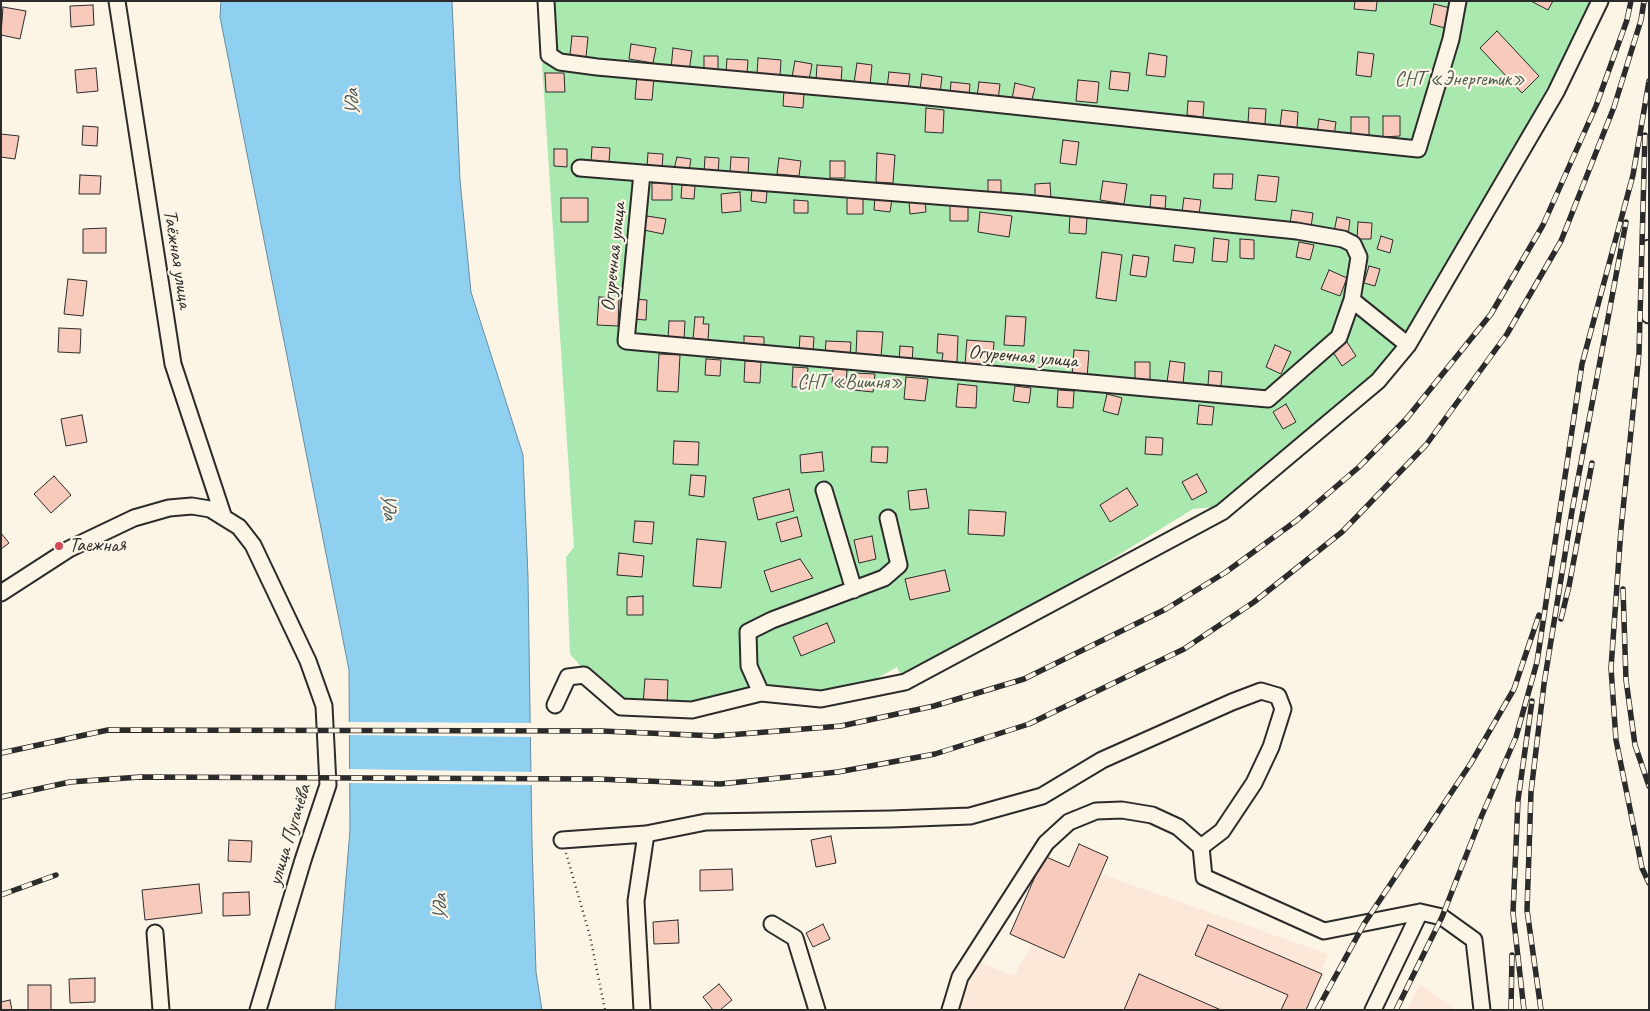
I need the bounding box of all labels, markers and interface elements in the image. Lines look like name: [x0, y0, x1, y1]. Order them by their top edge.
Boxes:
park label: СНТ «Энергетик»: [1395, 68, 1525, 92]
water label: Уда: [339, 89, 367, 117]
street label: Огуречная улица: [596, 201, 632, 313]
street label: Таёжная улица: [157, 208, 197, 310]
street label: Огуречная улица: [967, 340, 1079, 374]
park label: СНТ «Вишня»: [797, 371, 903, 395]
water label: Уда: [374, 491, 402, 521]
place label: Таежная: [69, 534, 126, 558]
marker: Таежная: [53, 540, 65, 552]
street label: улица Пугачёва: [263, 782, 317, 888]
water label: Уда: [428, 894, 454, 922]

